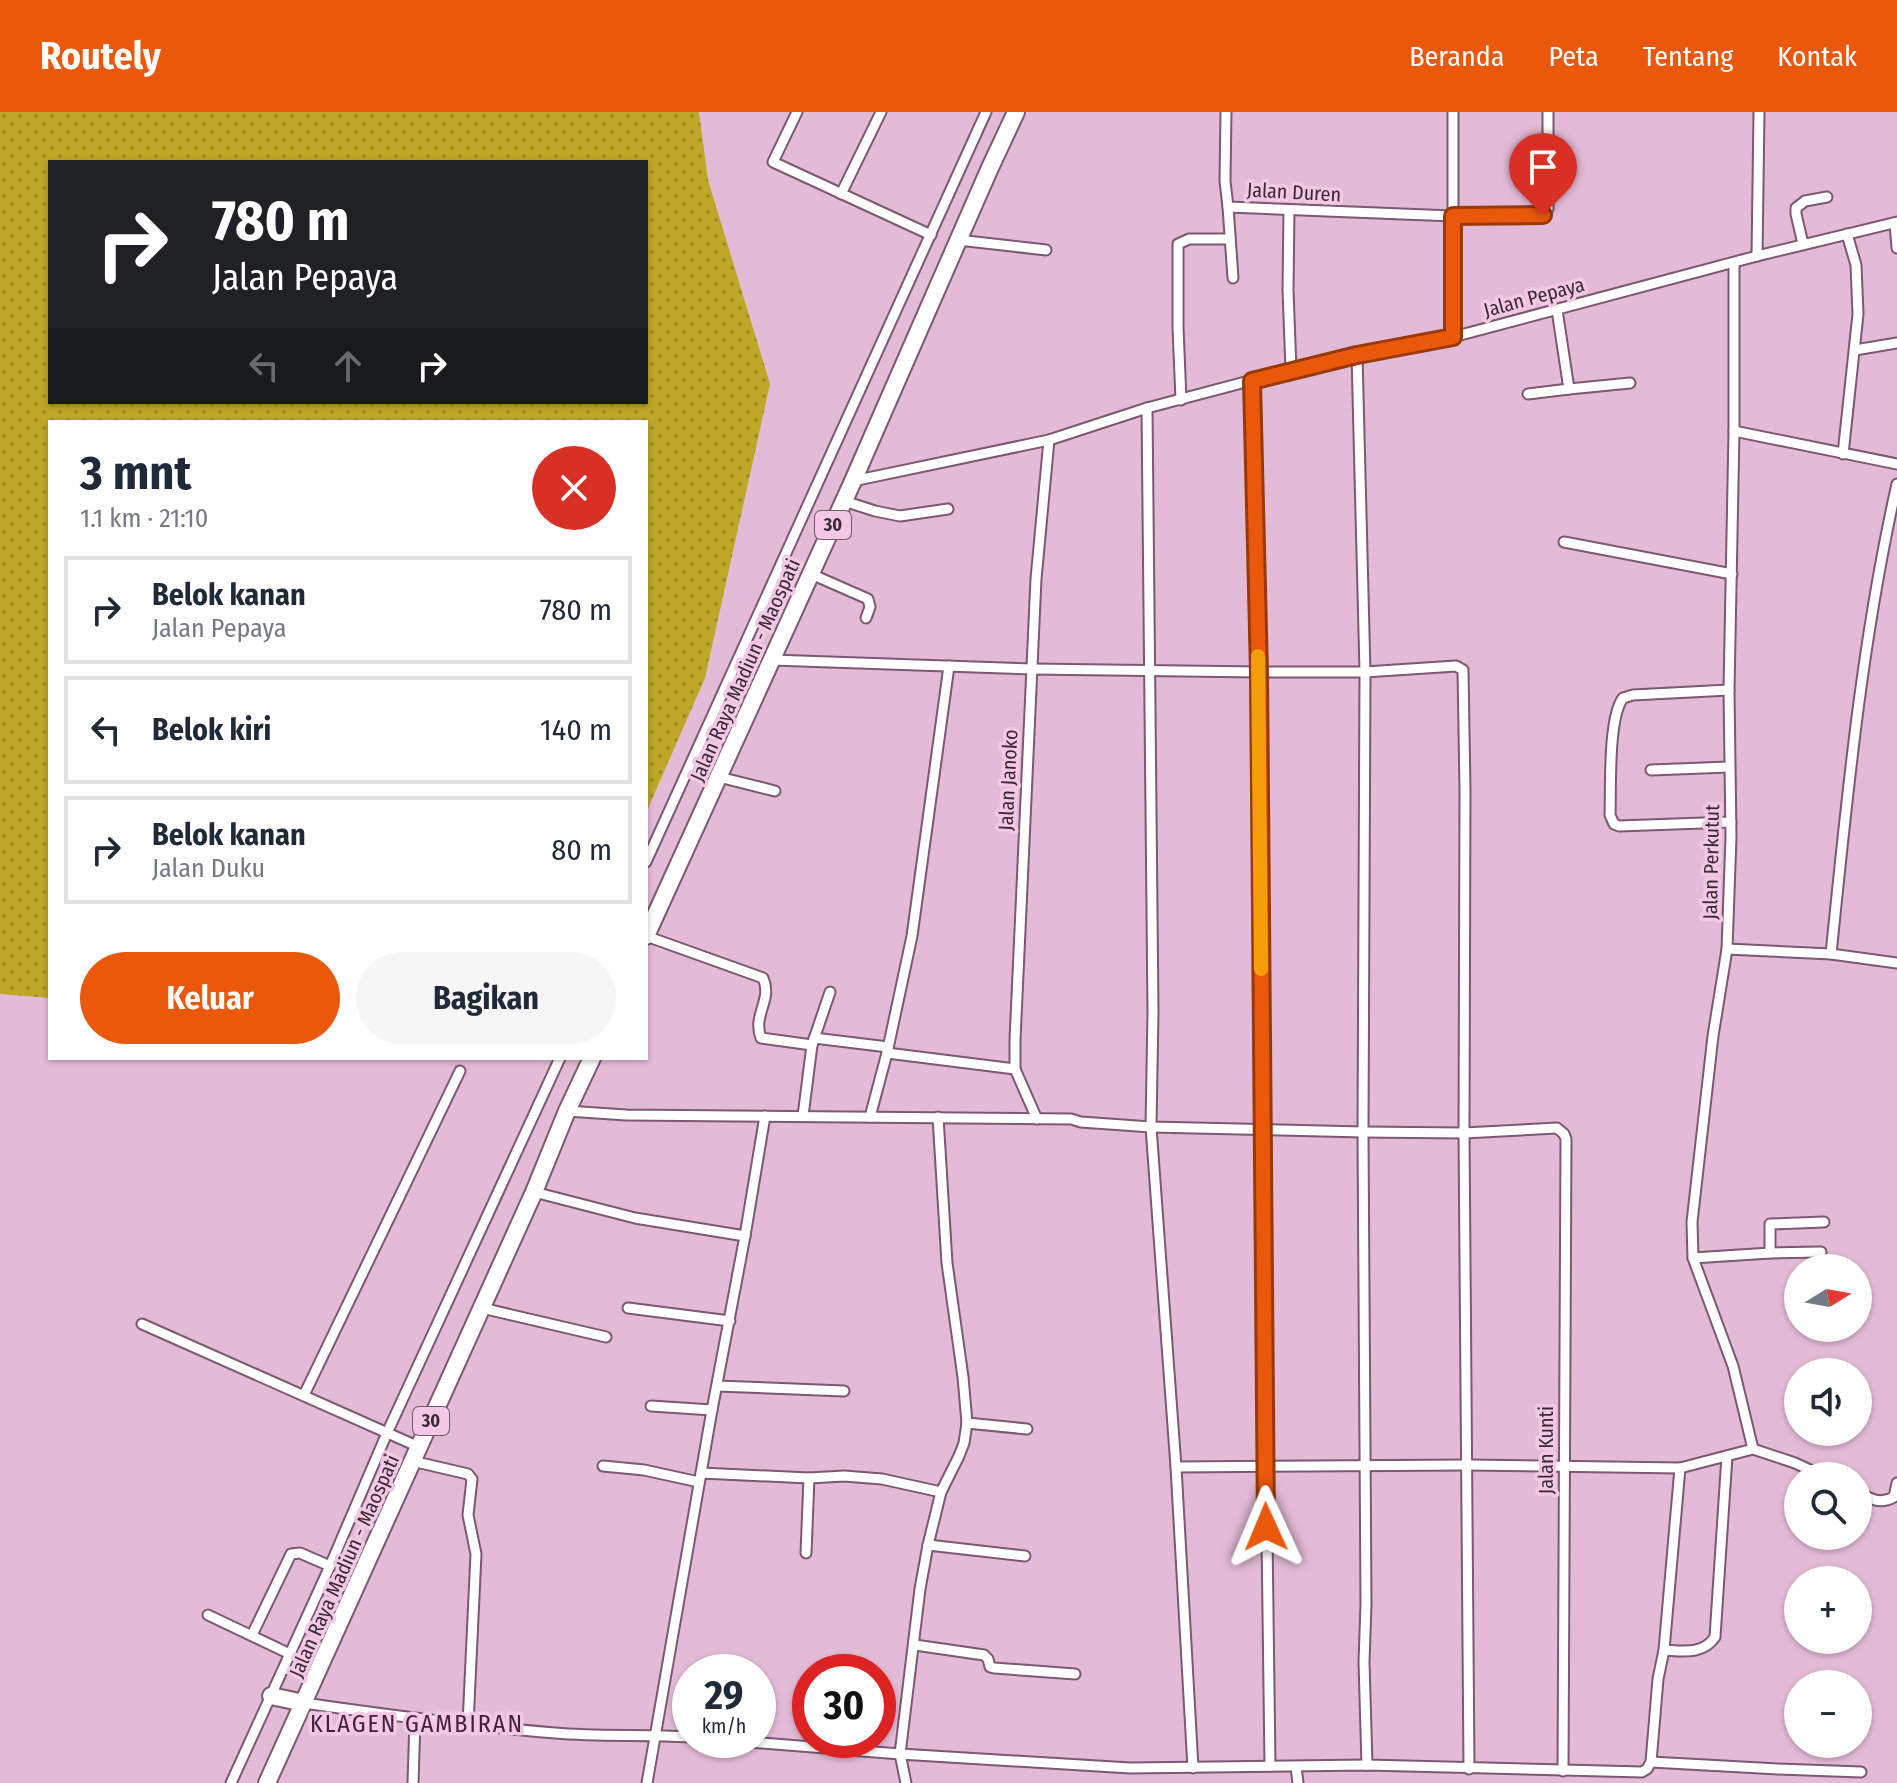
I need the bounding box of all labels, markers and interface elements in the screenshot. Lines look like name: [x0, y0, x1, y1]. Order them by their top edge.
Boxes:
text: Routely: [40, 33, 161, 79]
text: Beranda: [1409, 40, 1504, 73]
text: Peta: [1548, 40, 1599, 73]
text: Tentang: [1643, 40, 1733, 73]
text: Kontak: [1777, 40, 1857, 73]
pin: [1509, 133, 1577, 215]
icon: arrive: [1521, 145, 1565, 189]
street label: Jalan Duren: [1246, 178, 1342, 206]
text: 780 m: [212, 188, 350, 255]
icon: right: [80, 192, 184, 296]
text: Jalan Pepaya: [212, 256, 398, 300]
street label: Jalan Pepaya: [1481, 272, 1587, 322]
icon: left: [242, 344, 286, 388]
icon: ahead: [326, 344, 370, 388]
icon: right: [410, 344, 454, 388]
text: 3 mnt: [80, 444, 191, 502]
button: close: [532, 446, 616, 530]
text: 1.1 km · 21:10: [80, 503, 208, 534]
road number: 30: [815, 511, 851, 539]
street label: Jalan Raya Madiun - Maospati: [685, 555, 805, 785]
text: Belok kanan: [152, 577, 306, 613]
icon: right: [84, 588, 128, 632]
text: 780 m: [540, 592, 612, 628]
text: Jalan Pepaya: [152, 613, 286, 644]
icon: left: [84, 708, 128, 752]
text: Belok kiri: [152, 712, 271, 748]
text: 140 m: [540, 712, 612, 748]
street label: Jalan Janoko: [993, 729, 1023, 831]
street label: Jalan Perkutut: [1698, 804, 1724, 920]
text: Belok kanan: [152, 817, 306, 853]
icon: right: [84, 828, 128, 872]
text: 80 m: [551, 832, 612, 868]
text: Jalan Duku: [152, 853, 265, 884]
button: Keluar: [80, 952, 340, 1044]
button: Bagikan: [356, 952, 616, 1044]
north arrow: [1784, 1254, 1872, 1342]
map controls: [1784, 1254, 1872, 1758]
button: sound: [1784, 1358, 1872, 1446]
street label: Jalan Kunti: [1534, 1406, 1558, 1494]
road number: 30: [413, 1407, 449, 1435]
street label: Jalan Raya Madiun - Maospati: [284, 1451, 404, 1681]
button: search: [1784, 1462, 1872, 1550]
position arrow: [1224, 1485, 1308, 1569]
button: +: [1784, 1566, 1872, 1654]
speed limit sign: 30: [792, 1654, 896, 1758]
button: −: [1784, 1670, 1872, 1758]
text: 29: [704, 1672, 743, 1720]
district label: KLAGEN GAMBIRAN: [310, 1710, 524, 1738]
text: km/h: [702, 1714, 746, 1738]

